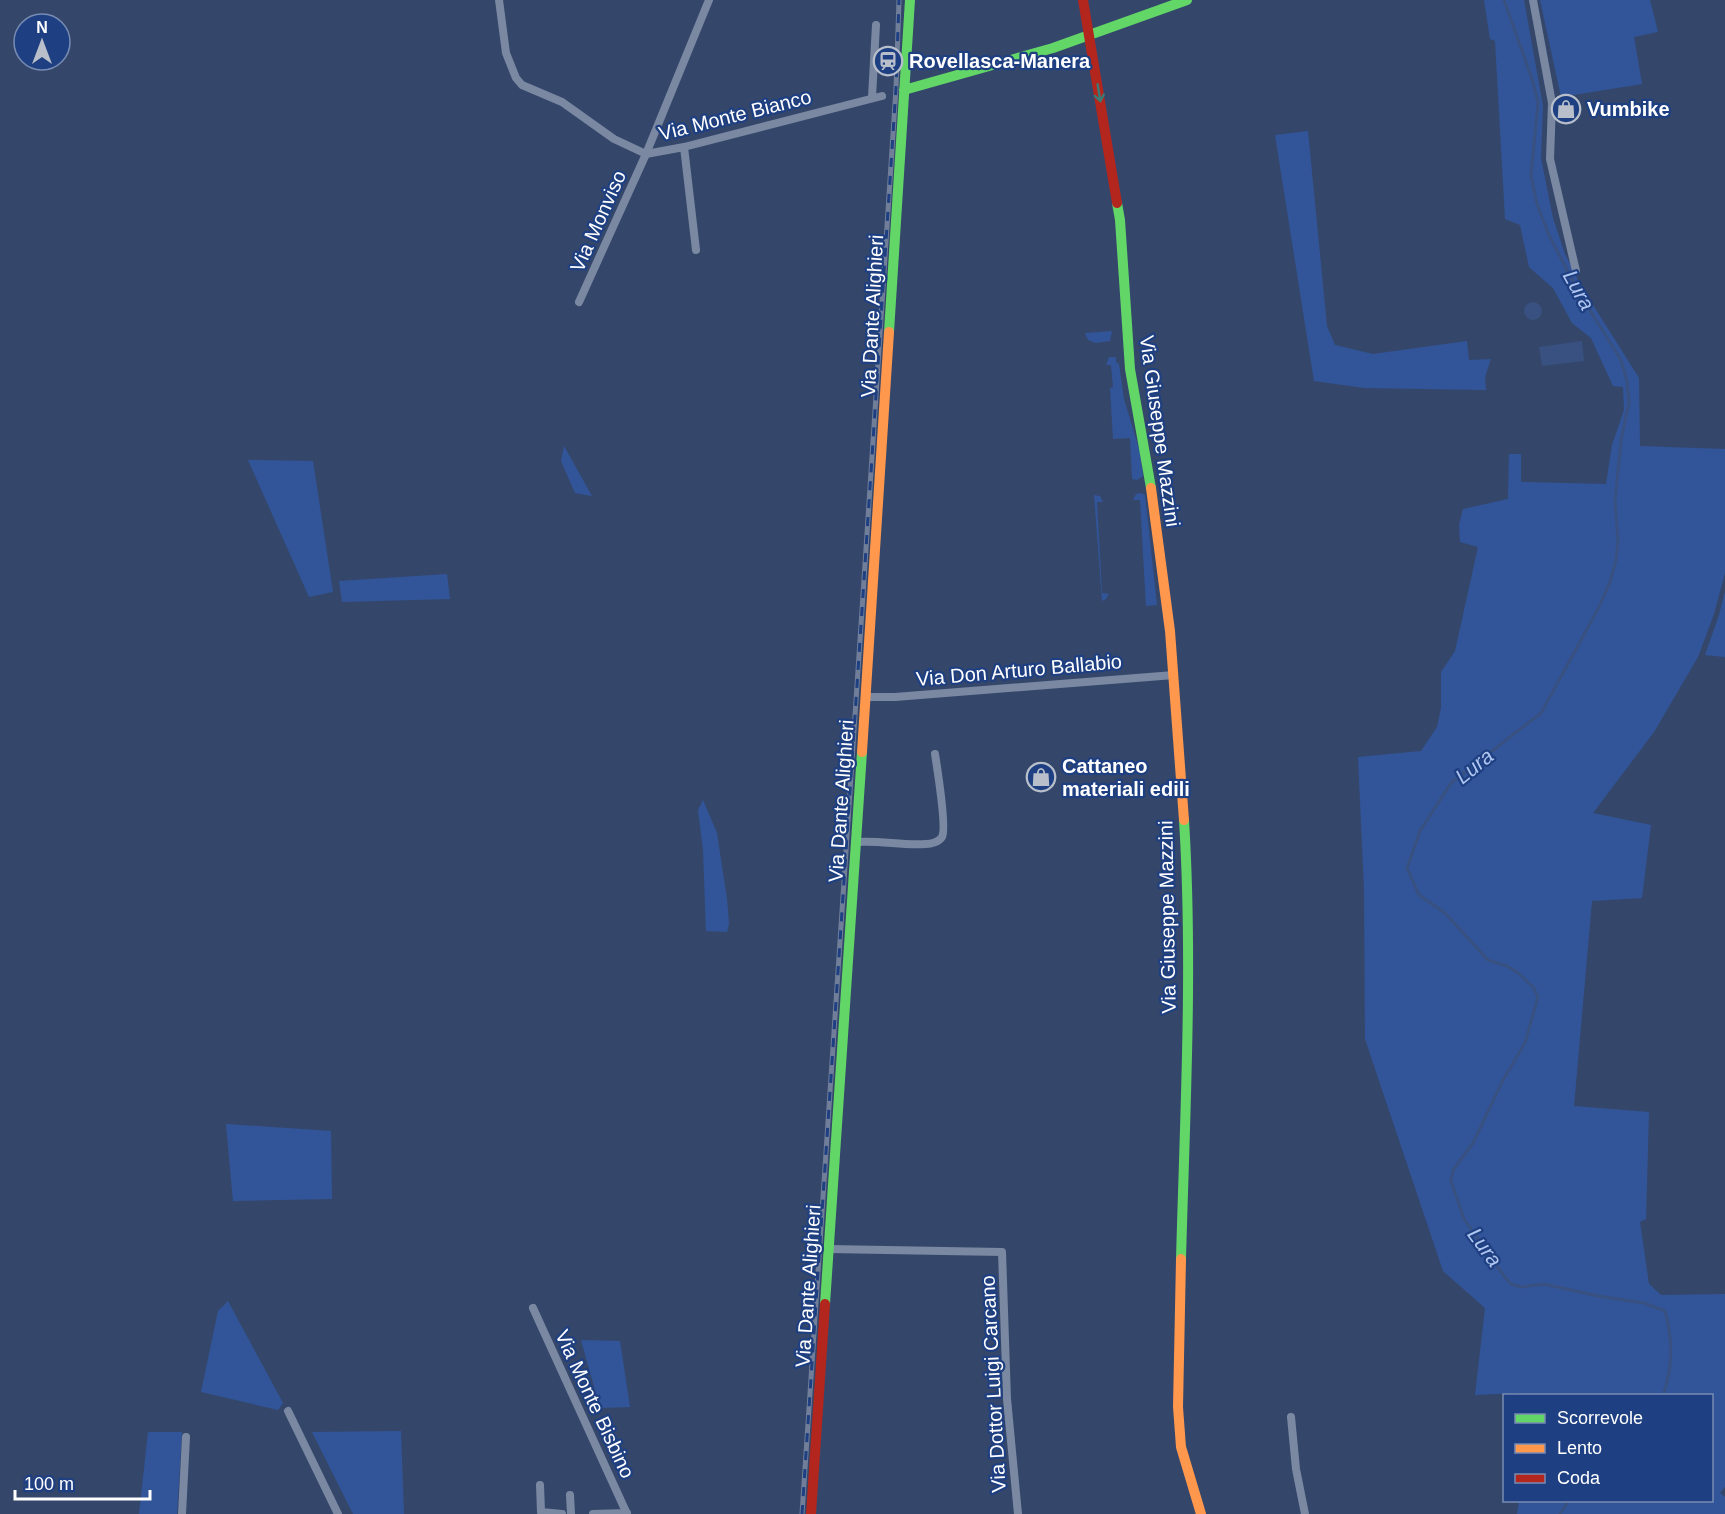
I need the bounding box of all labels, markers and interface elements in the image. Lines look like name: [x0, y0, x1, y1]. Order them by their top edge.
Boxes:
north arrow: [12, 12, 72, 72]
text: N: [36, 19, 48, 36]
station icon: Rovellasca-Manera: [872, 45, 904, 77]
place label: Rovellasca-Manera: [909, 50, 1091, 72]
one-way arrow: [1093, 83, 1104, 102]
street label: Via Monte Bianco: [656, 85, 814, 145]
shop icon: Vumbike: [1550, 93, 1582, 125]
place label: Vumbike: [1587, 98, 1670, 120]
street label: Via Monviso: [566, 167, 630, 275]
street label: Via Dante Alighieri: [857, 234, 887, 398]
water label: Lura: [1559, 266, 1599, 314]
street label: Via Giuseppe Mazzini: [1136, 334, 1184, 528]
street label: Via Don Arturo Ballabio: [915, 650, 1123, 690]
street label: Via Dante Alighieri: [824, 719, 858, 883]
water label: Lura: [1450, 744, 1498, 788]
place label: Cattaneo materiali edili: [1062, 755, 1190, 800]
shop icon: Cattaneo materiali edili: [1025, 761, 1057, 793]
street label: Via Giuseppe Mazzini: [1154, 820, 1180, 1014]
street label: Via Dante Alighieri: [791, 1204, 825, 1368]
water label: Lura: [1463, 1223, 1507, 1271]
street label: Via Dottor Luigi Carcano: [976, 1275, 1010, 1493]
street label: Via Monte Bisbino: [551, 1326, 639, 1482]
legend: [1503, 1394, 1713, 1502]
text: Scorrevole: [1557, 1408, 1643, 1428]
text: Lento: [1557, 1438, 1602, 1458]
scale bar: [15, 1463, 150, 1501]
text: Coda: [1557, 1468, 1601, 1488]
text: 100 m: [24, 1474, 74, 1494]

